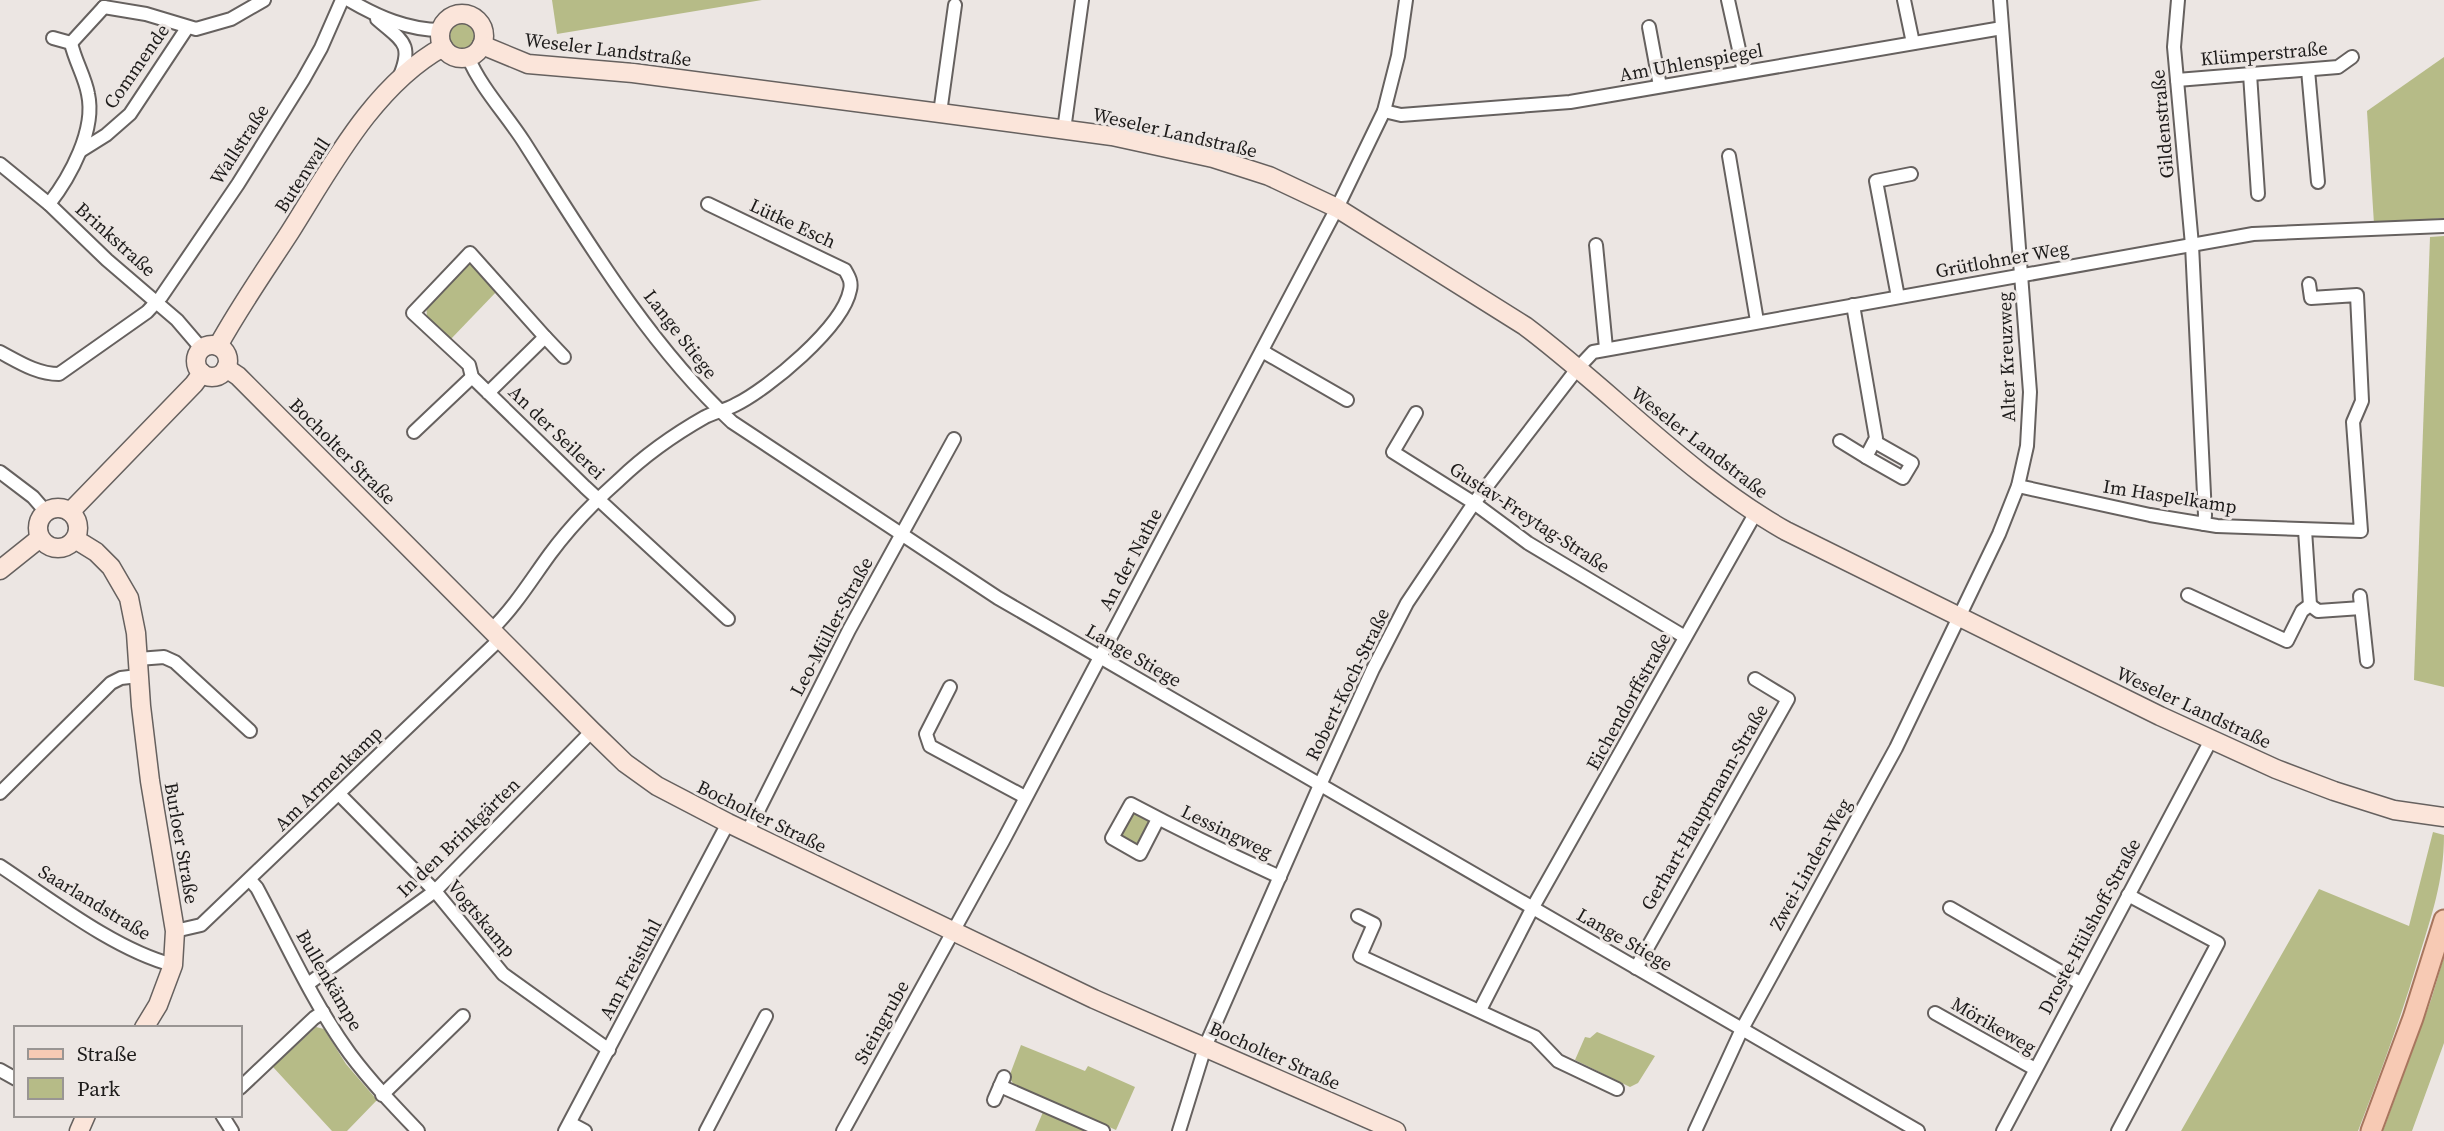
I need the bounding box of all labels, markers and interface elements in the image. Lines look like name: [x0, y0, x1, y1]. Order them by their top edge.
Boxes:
street label: Commende: [97, 18, 175, 114]
street label: Weseler Landstraße: [523, 26, 693, 72]
street label: Klümperstraße: [2199, 34, 2329, 72]
street label: Am Uhlenspiegel: [1617, 37, 1765, 87]
street label: Gildenstraße: [2144, 69, 2180, 179]
street label: Wallstraße: [203, 99, 275, 189]
street label: Weseler Landstraße: [1090, 100, 1260, 164]
street label: Butenwall: [268, 132, 336, 218]
street label: Lütke Esch: [746, 192, 840, 254]
street label: Brinkstraße: [70, 196, 162, 282]
street label: Grütlohner Weg: [1933, 234, 2071, 284]
street label: Lange Stiege: [638, 284, 724, 384]
street label: Alter Kreuzweg: [1991, 291, 2021, 423]
street label: An der Seilerei: [503, 379, 611, 485]
street label: Weseler Landstraße: [1626, 380, 1774, 504]
street label: Bocholter Straße: [284, 392, 402, 510]
street label: Gustav-Freytag-Straße: [1445, 455, 1615, 579]
street label: Im Haspelkamp: [2101, 473, 2239, 519]
street label: An der Nathe: [1092, 503, 1168, 615]
street label: Leo-Müller-Straße: [783, 552, 879, 700]
street label: Robert-Koch-Straße: [1299, 603, 1395, 765]
street label: Lange Stiege: [1081, 617, 1187, 693]
street label: Eichendorffstraße: [1579, 628, 1677, 774]
street label: Weseler Landstraße: [2112, 660, 2276, 754]
street label: Gerhart-Hauptmann-Straße: [1634, 699, 1774, 915]
street label: Am Armenkamp: [268, 720, 388, 836]
street label: In den Brinkgärten: [391, 771, 525, 903]
street label: Bocholter Straße: [693, 773, 831, 859]
street label: Burloer Straße: [159, 780, 205, 906]
street label: Zwei-Linden-Weg: [1763, 793, 1857, 935]
street label: Lessingweg: [1177, 798, 1277, 864]
street label: Droste-Hülshoff-Straße: [2032, 833, 2146, 1019]
street label: Saarlandstraße: [34, 858, 156, 946]
street label: Vogtskamp: [442, 874, 522, 962]
street label: Lange Stiege: [1572, 901, 1678, 977]
street label: Am Freistuhl: [593, 914, 668, 1024]
street label: Bullenkämpe: [291, 925, 369, 1035]
street label: Steingrube: [847, 975, 915, 1069]
street label: Mörikeweg: [1947, 990, 2041, 1060]
street label: Bocholter Straße: [1205, 1014, 1345, 1096]
legend: [14, 1026, 242, 1117]
text: Straße: [77, 1039, 137, 1068]
text: Park: [77, 1074, 121, 1103]

